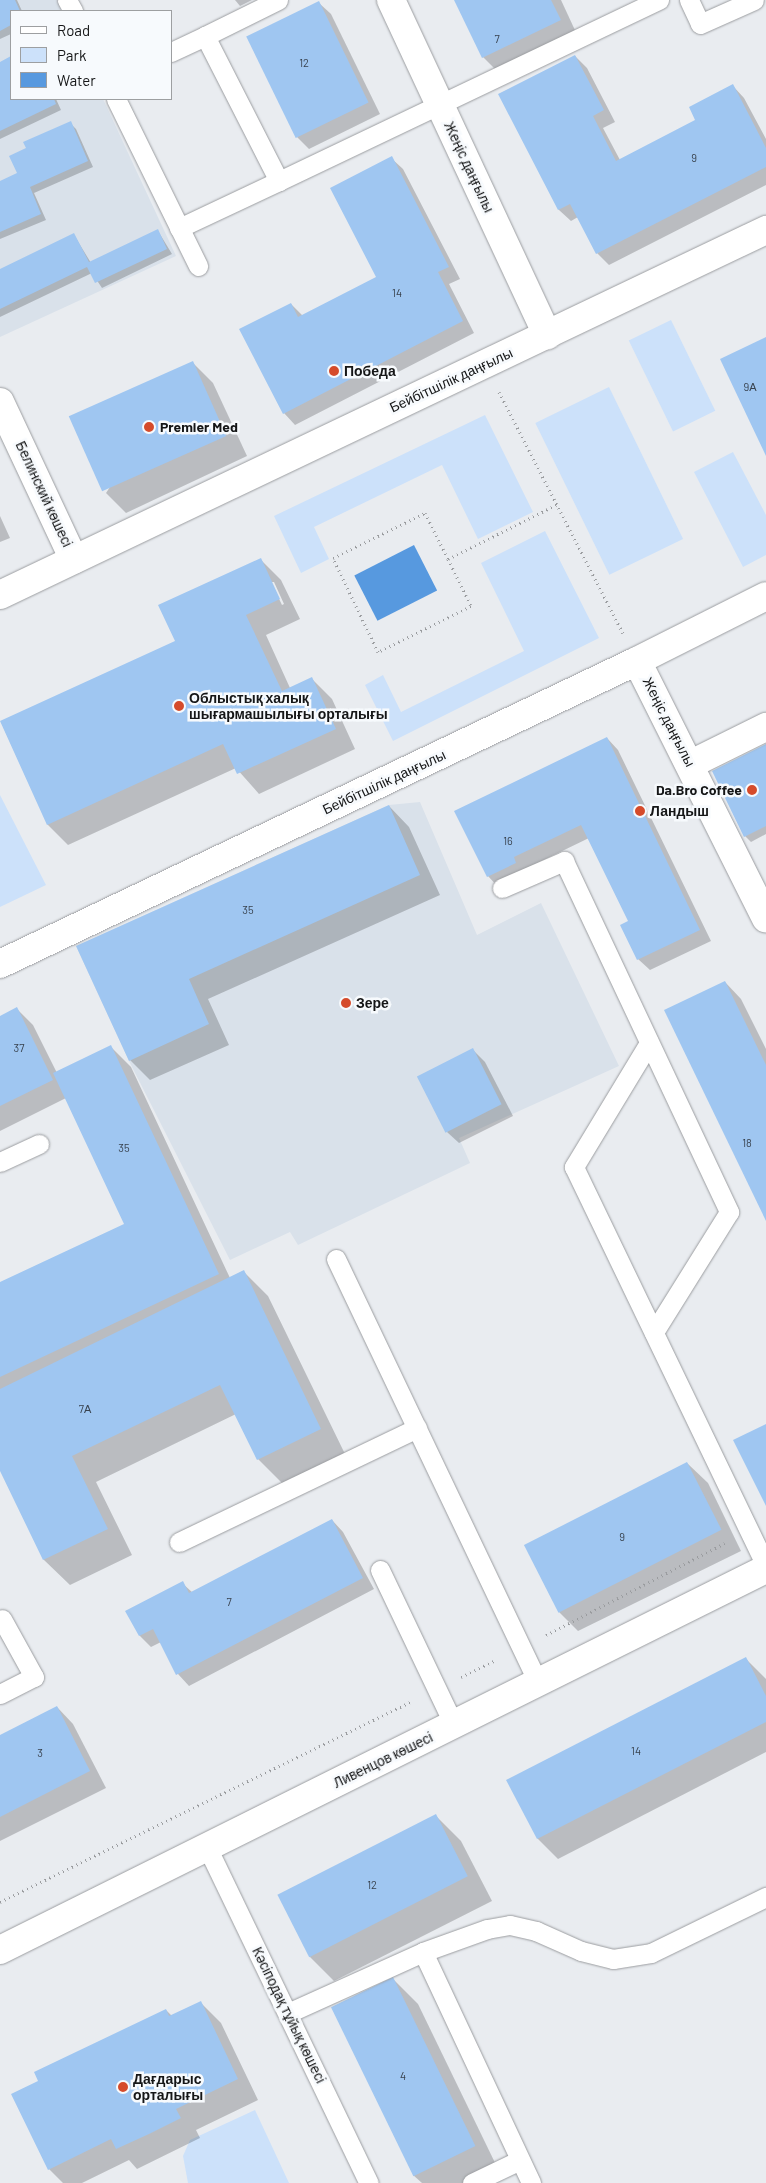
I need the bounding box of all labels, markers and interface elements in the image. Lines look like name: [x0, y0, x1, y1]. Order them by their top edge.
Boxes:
legend: [10, 10, 172, 100]
text: Road: [57, 21, 90, 39]
house number: 7: [494, 32, 500, 46]
text: Park: [57, 46, 86, 64]
house number: 12: [299, 56, 309, 70]
text: Water: [57, 71, 96, 89]
street label: Жеңіс даңғылы: [441, 119, 497, 215]
house number: 9: [691, 151, 697, 165]
house number: 14: [392, 286, 402, 300]
street label: Бейбітшілік даңғылы: [387, 344, 515, 416]
place label: Победа: [344, 363, 396, 379]
marker: Победа: [328, 365, 340, 377]
house number: 9А: [743, 380, 757, 394]
place label: Premier Med: [160, 419, 238, 435]
marker: Premier Med: [142, 420, 156, 434]
street label: Белинский көшесі: [12, 438, 76, 550]
street label: Жеңіс даңғылы: [639, 674, 699, 770]
place label: Облыстық халық шығармашылығы орталығы: [189, 690, 388, 722]
marker: Облыстық халық шығармашылығы орталығы: [173, 700, 185, 712]
street label: Бейбітшілік даңғылы: [320, 746, 448, 818]
place label: Da.Bro Coffee: [656, 782, 742, 798]
marker: Da.Bro Coffee: [746, 784, 758, 796]
place label: Ландыш: [650, 803, 709, 819]
marker: Ландыш: [634, 805, 646, 817]
house number: 16: [503, 834, 513, 848]
house number: 35: [242, 903, 254, 917]
place label: Зере: [356, 995, 389, 1011]
marker: Зере: [340, 997, 352, 1009]
house number: 37: [14, 1041, 24, 1055]
house number: 18: [742, 1136, 752, 1150]
house number: 35: [118, 1141, 130, 1155]
house number: 7А: [79, 1402, 91, 1416]
house number: 9: [619, 1530, 625, 1544]
house number: 7: [226, 1595, 232, 1609]
street label: Ливенцов көшесі: [330, 1729, 436, 1791]
house number: 14: [631, 1744, 641, 1758]
house number: 3: [37, 1746, 43, 1760]
house number: 12: [367, 1878, 377, 1892]
street label: Кәсіподақ тұйық көшесі: [249, 1944, 329, 2086]
house number: 4: [400, 2069, 406, 2083]
place label: Дағдарыс орталығы: [133, 2071, 203, 2104]
marker: Дағдарыс орталығы: [117, 2081, 129, 2093]

